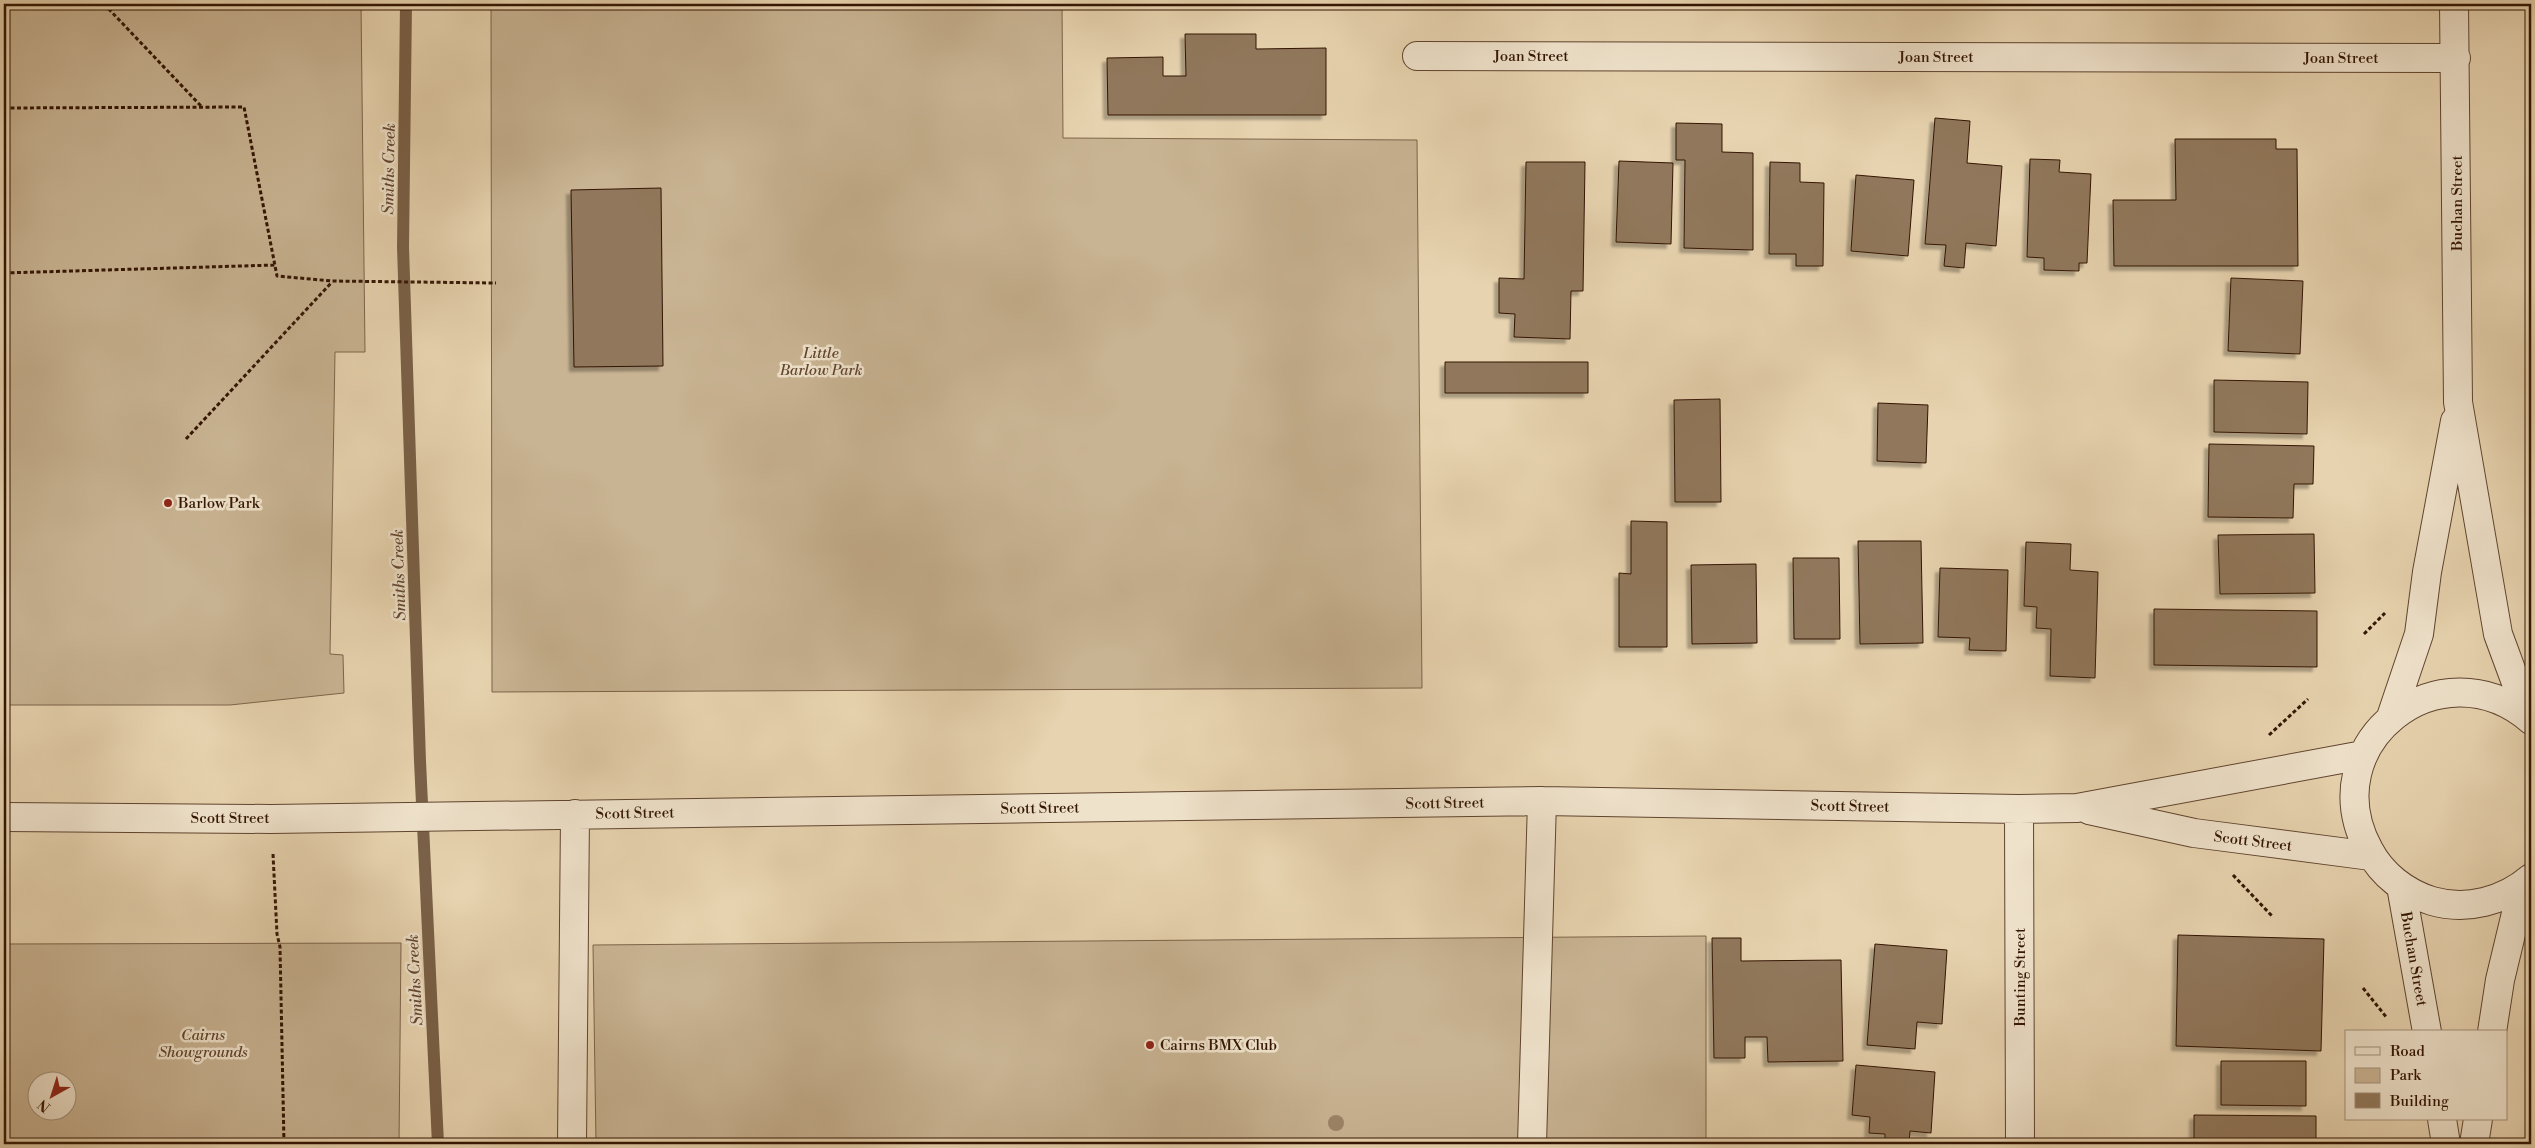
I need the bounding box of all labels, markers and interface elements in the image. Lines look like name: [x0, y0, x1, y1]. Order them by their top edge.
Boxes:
street label: Joan Street: [1492, 47, 1569, 66]
street label: Joan Street: [1897, 48, 1974, 67]
street label: Joan Street: [2302, 49, 2379, 68]
water label: Smiths Creek: [378, 123, 400, 215]
street label: Buchan Street: [2448, 154, 2467, 252]
park label: Little Barlow Park: [779, 344, 862, 380]
place label: Barlow Park: [177, 494, 261, 513]
marker: Barlow Park: [162, 497, 174, 509]
water label: Smiths Creek: [387, 529, 411, 621]
street label: Scott Street: [1405, 793, 1485, 814]
street label: Scott Street: [1810, 796, 1890, 817]
street label: Scott Street: [1000, 798, 1080, 819]
street label: Scott Street: [595, 803, 675, 824]
street label: Scott Street: [191, 809, 270, 828]
street label: Scott Street: [2213, 827, 2294, 856]
street label: Buchan Street: [2396, 909, 2431, 1009]
street label: Bunting Street: [2011, 927, 2030, 1027]
water label: Smiths Creek: [403, 934, 427, 1026]
park label: Cairns Showgrounds: [158, 1026, 248, 1062]
legend: [2345, 1030, 2508, 1120]
place label: Cairns BMX Club: [1160, 1036, 1277, 1055]
marker: Cairns BMX Club: [1144, 1039, 1156, 1051]
text: Road: [2390, 1042, 2425, 1061]
text: Park: [2390, 1066, 2422, 1085]
north arrow: [28, 1070, 78, 1120]
text: Building: [2389, 1092, 2449, 1111]
text: N: [34, 1095, 54, 1116]

